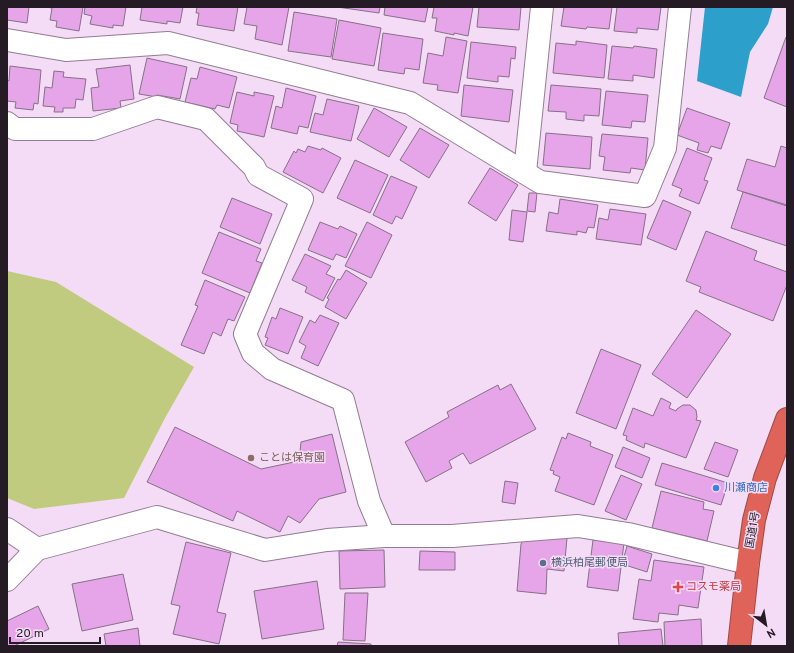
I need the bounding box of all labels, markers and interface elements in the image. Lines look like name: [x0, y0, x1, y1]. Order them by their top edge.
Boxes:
place label: ことは保育園: [259, 451, 325, 465]
marker: ことは保育園: [246, 453, 256, 463]
place label: 川瀬商店: [724, 481, 768, 495]
marker: 川瀬商店: [711, 483, 721, 493]
street label: 国道1号: [743, 511, 763, 549]
place label: 横浜柏尾郵便局: [551, 556, 628, 570]
marker: 横浜柏尾郵便局: [538, 558, 548, 568]
place label: コスモ薬局: [686, 580, 741, 594]
marker: コスモ薬局: [673, 582, 683, 592]
north arrow: [746, 605, 786, 645]
scale bar: [10, 619, 100, 645]
text: N: [764, 625, 778, 641]
text: 20 m: [16, 626, 44, 642]

